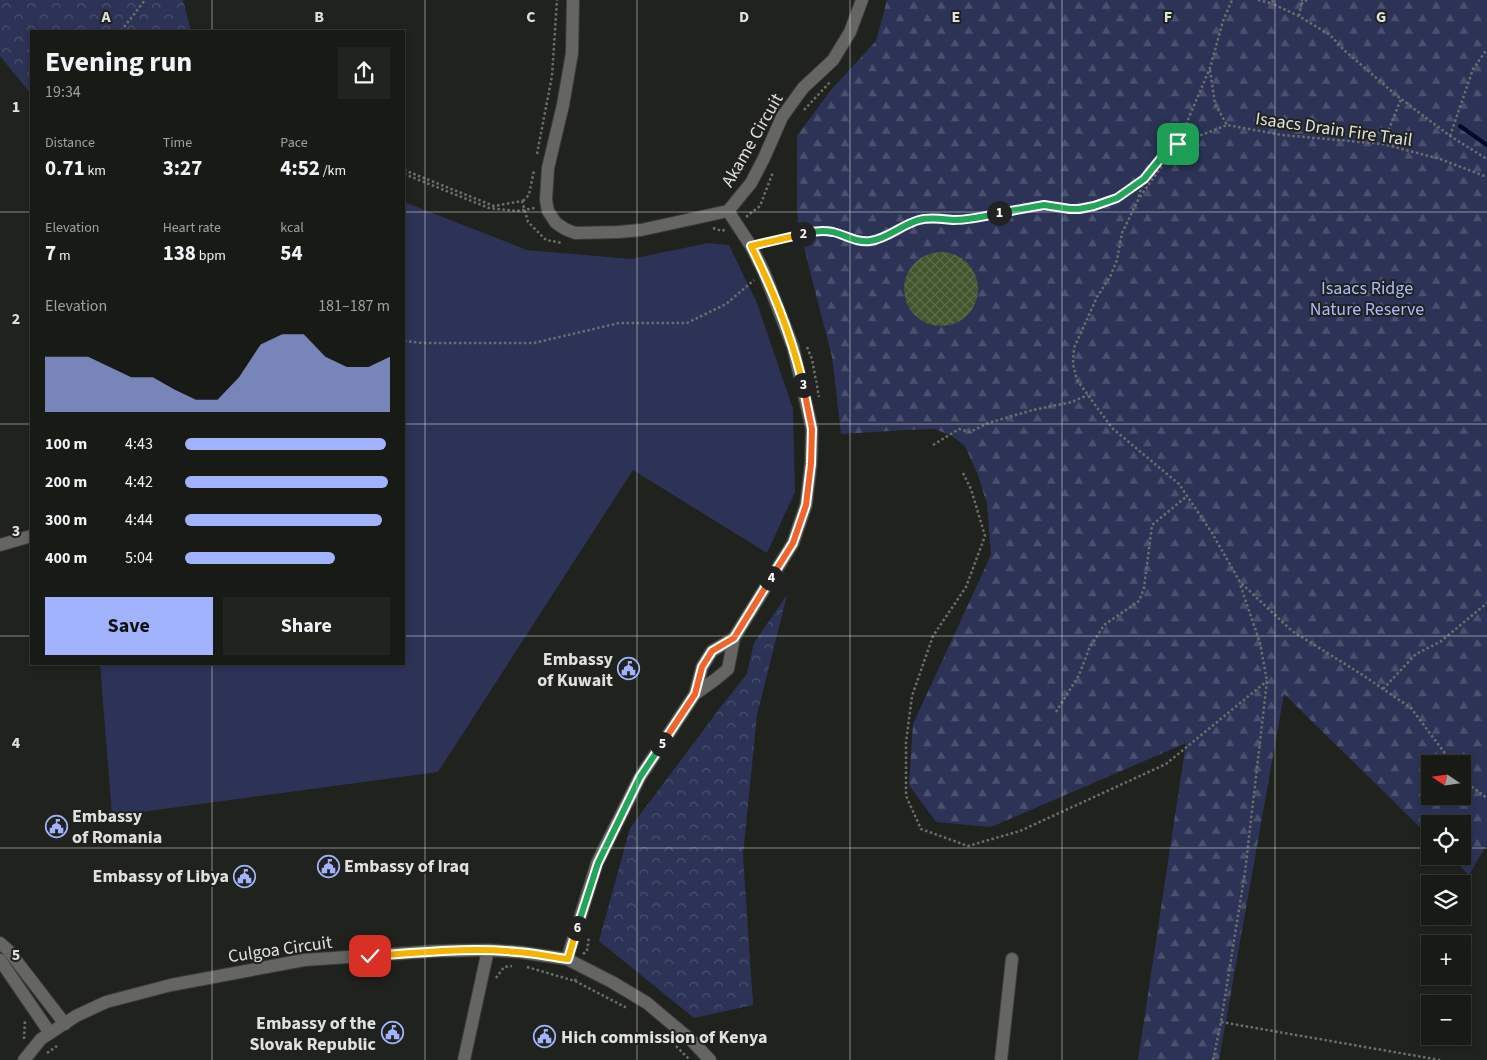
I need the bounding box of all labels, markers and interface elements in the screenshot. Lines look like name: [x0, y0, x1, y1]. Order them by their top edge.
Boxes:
text: A: [100, 6, 111, 28]
text: B: [314, 6, 324, 28]
text: C: [526, 6, 536, 28]
text: D: [739, 6, 749, 28]
text: E: [952, 6, 960, 28]
text: F: [1164, 6, 1172, 28]
text: G: [1376, 6, 1386, 28]
text: Evening run: [45, 42, 192, 82]
button: share: [338, 47, 390, 99]
text: 19:34: [45, 81, 81, 103]
street label: Akame Circuit: [716, 89, 789, 192]
text: 1: [12, 96, 20, 118]
street label: Isaacs Drain Fire Trail: [1254, 106, 1414, 153]
pin: [1157, 123, 1199, 165]
icon: arrive: [1164, 130, 1192, 158]
text: Distance: [45, 133, 95, 153]
text: Time: [163, 133, 192, 153]
text: Pace: [280, 133, 308, 153]
text: 0.71: [45, 153, 85, 183]
text: 3:27: [163, 153, 202, 183]
text: 4:52: [280, 153, 320, 183]
text: km: [85, 161, 106, 181]
text: /km: [320, 161, 346, 181]
pin: 1: [986, 200, 1012, 226]
text: 1: [996, 203, 1003, 223]
text: Elevation: [45, 218, 100, 238]
text: Heart rate: [163, 218, 221, 238]
text: kcal: [280, 218, 304, 238]
pin: 2: [790, 222, 816, 246]
text: 2: [800, 224, 807, 244]
text: 7: [45, 238, 56, 268]
text: 138: [163, 238, 196, 268]
text: 54: [280, 238, 303, 268]
text: m: [56, 246, 71, 266]
text: bpm: [196, 246, 226, 266]
park label: Isaacs Ridge Nature Reserve: [1310, 276, 1424, 322]
text: Elevation: [45, 295, 107, 317]
text: 181–187 m: [318, 295, 390, 317]
text: 2: [12, 308, 20, 330]
pin: 3: [790, 372, 816, 398]
text: 3: [800, 375, 807, 395]
text: 100 m: [45, 433, 87, 455]
text: 4:43: [125, 433, 153, 455]
text: 200 m: [45, 471, 87, 493]
text: 4:42: [125, 471, 153, 493]
text: 300 m: [45, 509, 87, 531]
text: 4:44: [125, 509, 153, 531]
text: 3: [12, 520, 20, 542]
text: 400 m: [45, 547, 87, 569]
text: 5:04: [125, 547, 153, 569]
pin: 4: [758, 566, 784, 590]
text: 4: [768, 568, 775, 588]
button: Save: [45, 597, 213, 655]
button: Share: [223, 597, 390, 655]
place label: Embassy of Kuwait: [537, 647, 614, 693]
public building icon: Embassy of Kuwait: [617, 657, 641, 681]
text: 4: [12, 732, 21, 754]
pin: 5: [650, 732, 674, 756]
text: 5: [659, 734, 666, 754]
north arrow: [1421, 755, 1471, 805]
map controls: [1421, 755, 1471, 1045]
place label: Embassy of Romania: [72, 804, 162, 850]
public building icon: Embassy of Romania: [44, 814, 68, 838]
button: locate: [1421, 815, 1471, 865]
public building icon: Embassy of Iraq: [316, 854, 340, 878]
place label: Embassy of Iraq: [344, 854, 469, 879]
place label: Embassy of Libya: [93, 864, 229, 889]
public building icon: Embassy of Libya: [233, 864, 257, 888]
button: layers: [1421, 875, 1471, 925]
pin: 6: [564, 916, 590, 940]
text: 6: [574, 918, 581, 938]
street label: Culgoa Circuit: [226, 930, 334, 969]
pin: [349, 935, 391, 977]
button: +: [1421, 935, 1471, 985]
icon: check: [356, 942, 384, 970]
text: 5: [12, 944, 20, 966]
button: −: [1421, 995, 1471, 1045]
place label: Embassy of the Slovak Republic: [249, 1011, 377, 1057]
public building icon: Embassy of the Slovak Republic: [380, 1021, 404, 1045]
public building icon: Hich commission of Kenya: [533, 1025, 557, 1049]
place label: Hich commission of Kenya: [561, 1025, 767, 1050]

